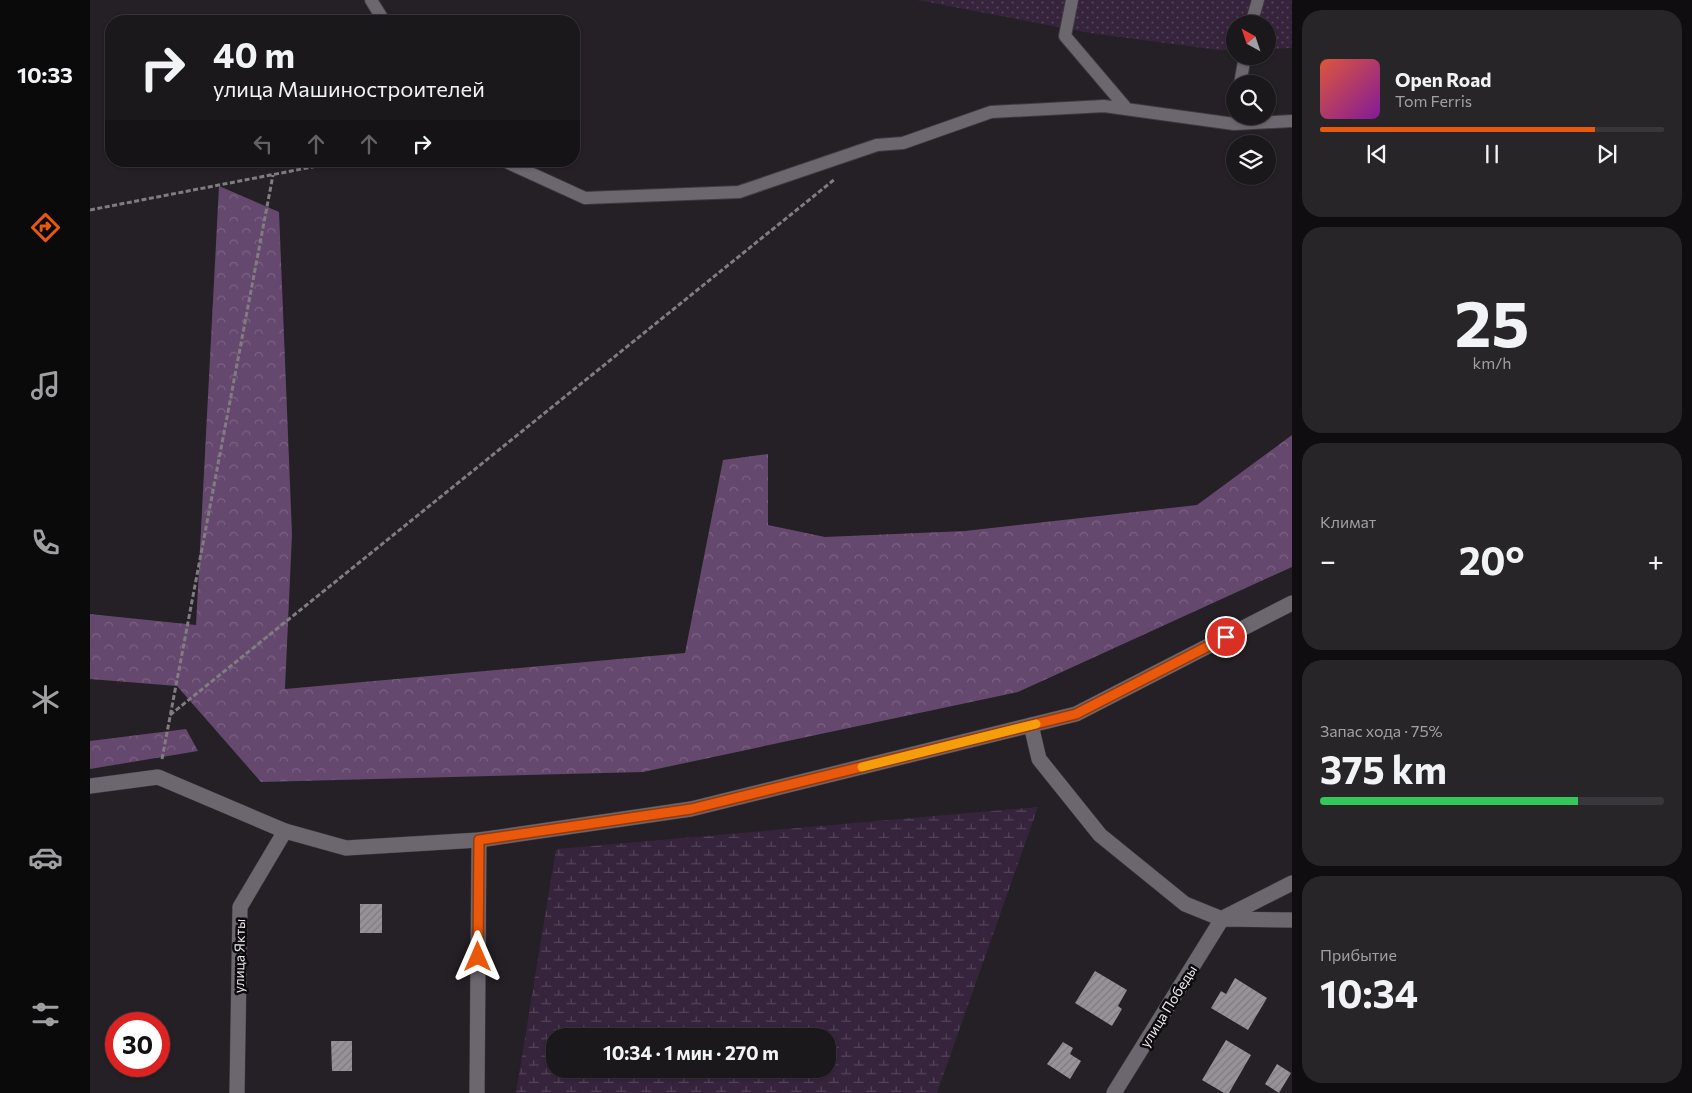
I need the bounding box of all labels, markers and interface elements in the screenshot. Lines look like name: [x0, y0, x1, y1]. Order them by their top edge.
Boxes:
north arrow: [1226, 15, 1276, 65]
map controls: [1226, 15, 1276, 185]
text: 40 m: [213, 32, 295, 75]
icon: right: [130, 35, 195, 100]
text: 10:33: [17, 61, 73, 88]
text: Open Road: [1395, 68, 1491, 91]
text: улица Машиностроителей: [213, 75, 485, 102]
button: search: [1226, 75, 1276, 125]
text: Tom Ferris: [1395, 91, 1472, 110]
icon: left: [249, 130, 277, 158]
icon: ahead: [302, 130, 330, 158]
icon: ahead: [355, 130, 383, 158]
icon: right: [408, 130, 436, 158]
button: layers: [1226, 135, 1276, 185]
icon: previous: [1363, 140, 1391, 168]
icon: pause: [1478, 140, 1506, 168]
icon: next: [1593, 140, 1621, 168]
icon: directions: [28, 210, 63, 245]
text: 25: [1455, 281, 1529, 360]
text: km/h: [1473, 353, 1511, 372]
icon: music: [28, 368, 63, 403]
text: Климат: [1320, 512, 1376, 531]
icon: phone: [28, 525, 63, 560]
text: 20°: [1459, 536, 1525, 583]
text: −: [1320, 543, 1336, 577]
text: +: [1648, 543, 1664, 577]
pin: [1205, 616, 1247, 658]
icon: arrive: [1212, 623, 1240, 651]
icon: climate: [28, 682, 63, 717]
text: Запас хода · 75%: [1320, 721, 1443, 740]
text: 375 km: [1320, 745, 1447, 792]
icon: car: [28, 840, 63, 875]
street label: улица Якты: [230, 919, 248, 993]
position arrow: [451, 930, 503, 982]
text: Прибытие: [1320, 945, 1397, 964]
street label: улица Победы: [1136, 962, 1200, 1050]
text: 10:34: [1320, 969, 1418, 1016]
icon: filters: [28, 997, 63, 1032]
speed limit sign: 30: [105, 1012, 170, 1077]
text: 10:34 · 1 мин · 270 m: [603, 1041, 779, 1064]

